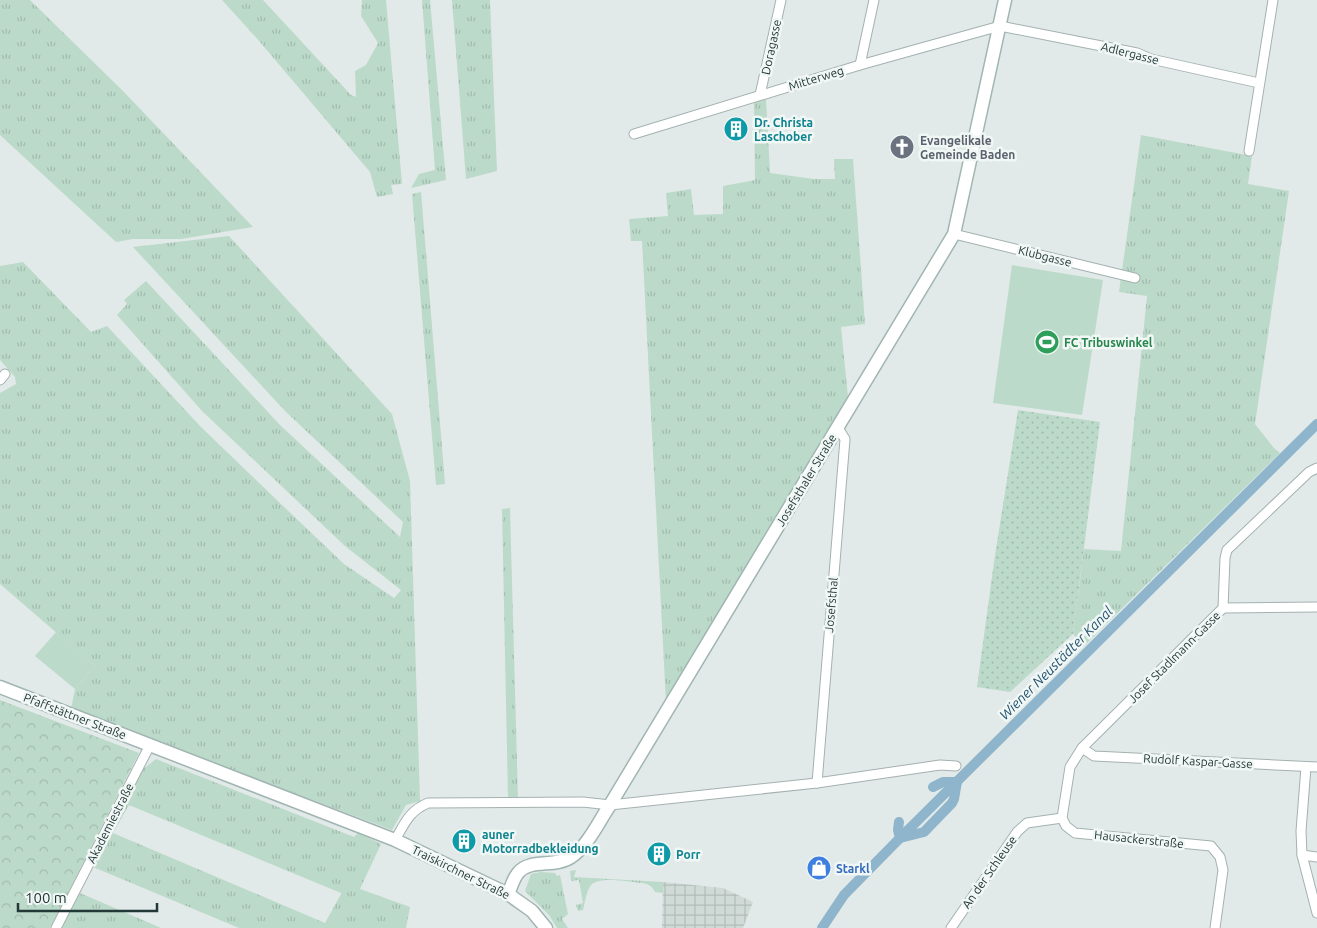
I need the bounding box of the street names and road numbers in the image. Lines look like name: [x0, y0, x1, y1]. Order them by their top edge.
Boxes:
street label: Doragasse: [759, 18, 783, 76]
street label: Adlergasse: [1100, 40, 1160, 66]
street label: Mitterweg: [787, 63, 845, 93]
street label: Klubgasse: [1017, 243, 1073, 269]
street label: Josefsthaler Straße: [773, 432, 839, 528]
street label: Josefsthal: [822, 577, 840, 633]
street label: Josef Stadlmann-Gasse: [1125, 608, 1223, 706]
street label: Pfaffstättner Straße: [22, 690, 128, 742]
street label: Rudolf Kaspar-Gasse: [1143, 752, 1253, 770]
street label: Akademiestraße: [84, 781, 136, 865]
street label: Hausackerstraße: [1094, 828, 1184, 850]
street label: An der Schleuse: [959, 833, 1019, 911]
street label: Traiskirchner Straße: [410, 843, 512, 901]

